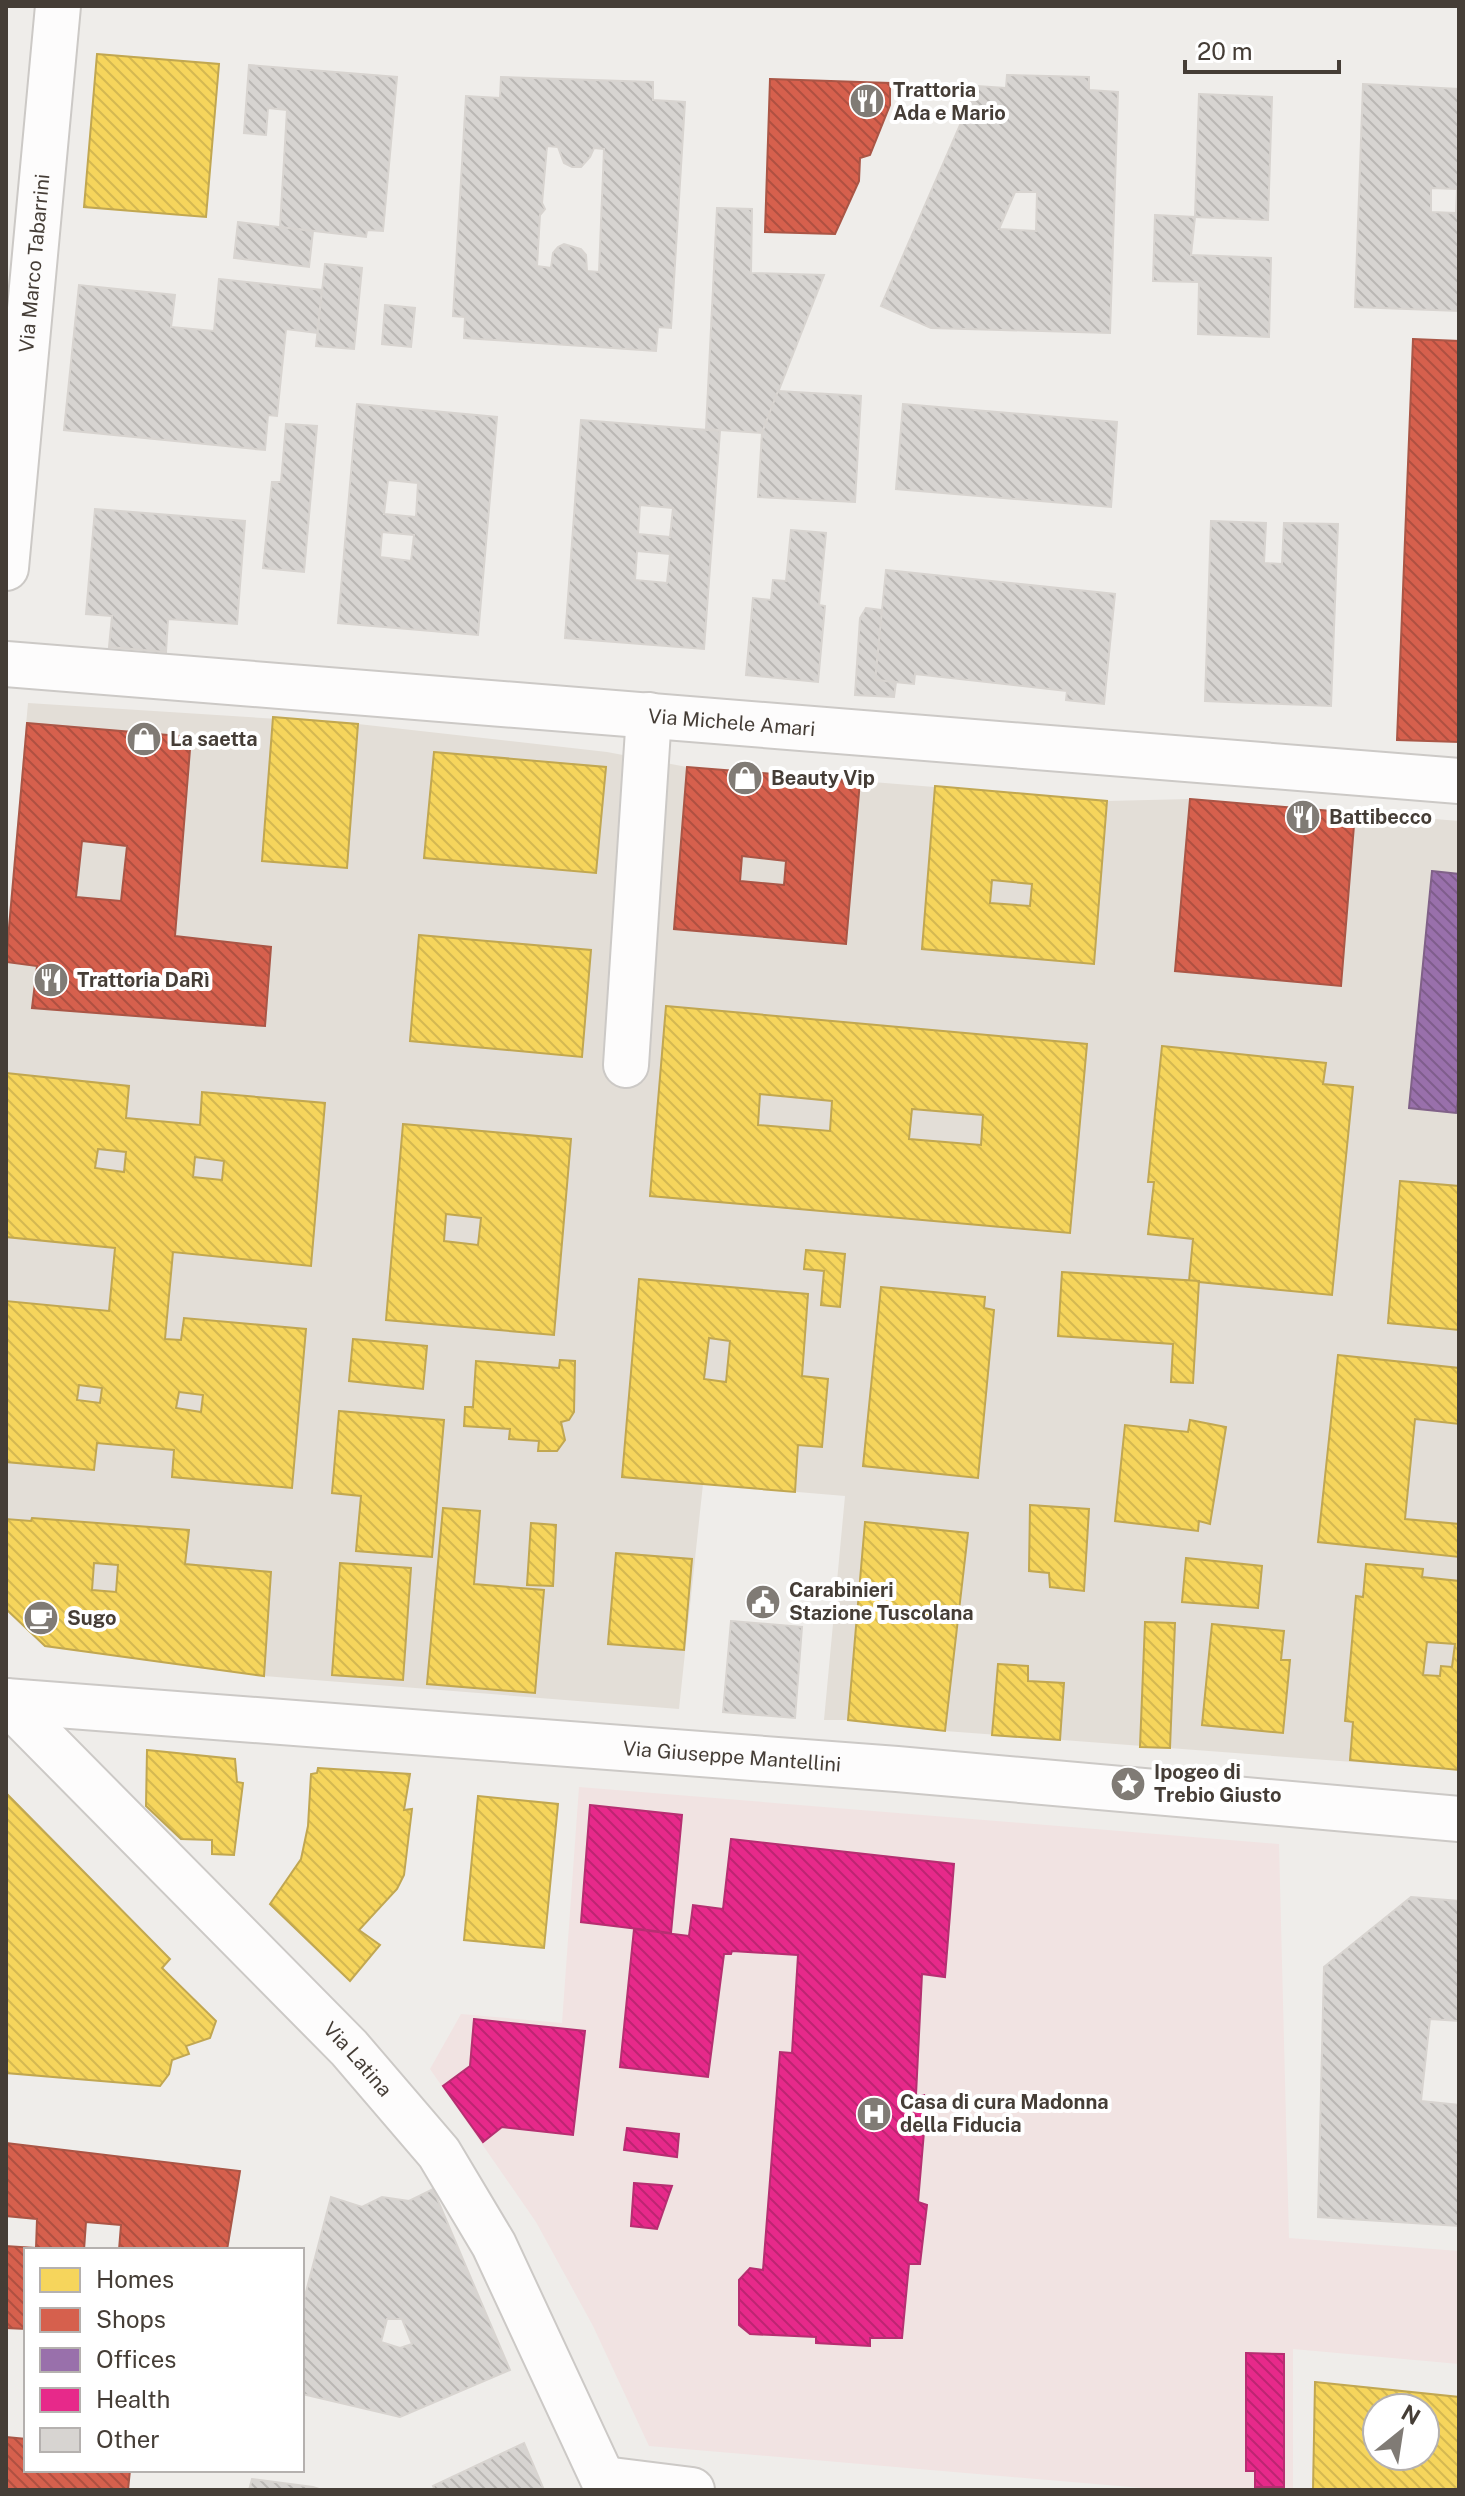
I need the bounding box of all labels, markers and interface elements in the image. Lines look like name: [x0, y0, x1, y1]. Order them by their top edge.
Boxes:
scale bar: [1185, 24, 1339, 74]
text: 20 m: [1197, 37, 1253, 65]
place label: Trattoria Ada e Mario: [893, 78, 1006, 125]
restaurant icon: Trattoria Ada e Mario: [848, 82, 886, 120]
street label: Via Marco Tabarrini: [14, 173, 54, 354]
street label: Via Michele Amari: [647, 704, 816, 741]
shop icon: La saetta: [125, 720, 163, 758]
place label: La saetta: [170, 727, 258, 751]
shop icon: Beauty Vip: [726, 759, 764, 797]
place label: Beauty Vip: [771, 766, 875, 790]
restaurant icon: Battibecco: [1284, 798, 1322, 836]
place label: Battibecco: [1329, 805, 1432, 829]
restaurant icon: Trattoria DaRì: [32, 961, 70, 999]
place label: Trattoria DaRì: [77, 968, 209, 992]
place label: Carabinieri Stazione Tuscolana: [789, 1578, 974, 1625]
public building icon: Carabinieri Stazione Tuscolana: [744, 1583, 782, 1621]
cafe icon: Sugo: [22, 1599, 60, 1637]
place label: Sugo: [67, 1606, 117, 1630]
street label: Via Giuseppe Mantellini: [622, 1736, 842, 1777]
place label: Ipogeo di Trebio Giusto: [1154, 1760, 1282, 1807]
place icon: Ipogeo di Trebio Giusto: [1109, 1765, 1147, 1803]
street label: Via Latina: [318, 2017, 397, 2101]
place label: Casa di cura Madonna della Fiducia: [900, 2090, 1109, 2137]
hospital icon: Casa di cura Madonna della Fiducia: [855, 2095, 893, 2133]
legend: [24, 2248, 304, 2472]
text: Homes: [96, 2265, 174, 2293]
text: Shops: [96, 2305, 166, 2333]
text: Offices: [96, 2345, 176, 2373]
text: Health: [96, 2385, 170, 2413]
north arrow: [1361, 2392, 1441, 2472]
text: N: [1397, 2399, 1425, 2430]
text: Other: [96, 2425, 160, 2453]

